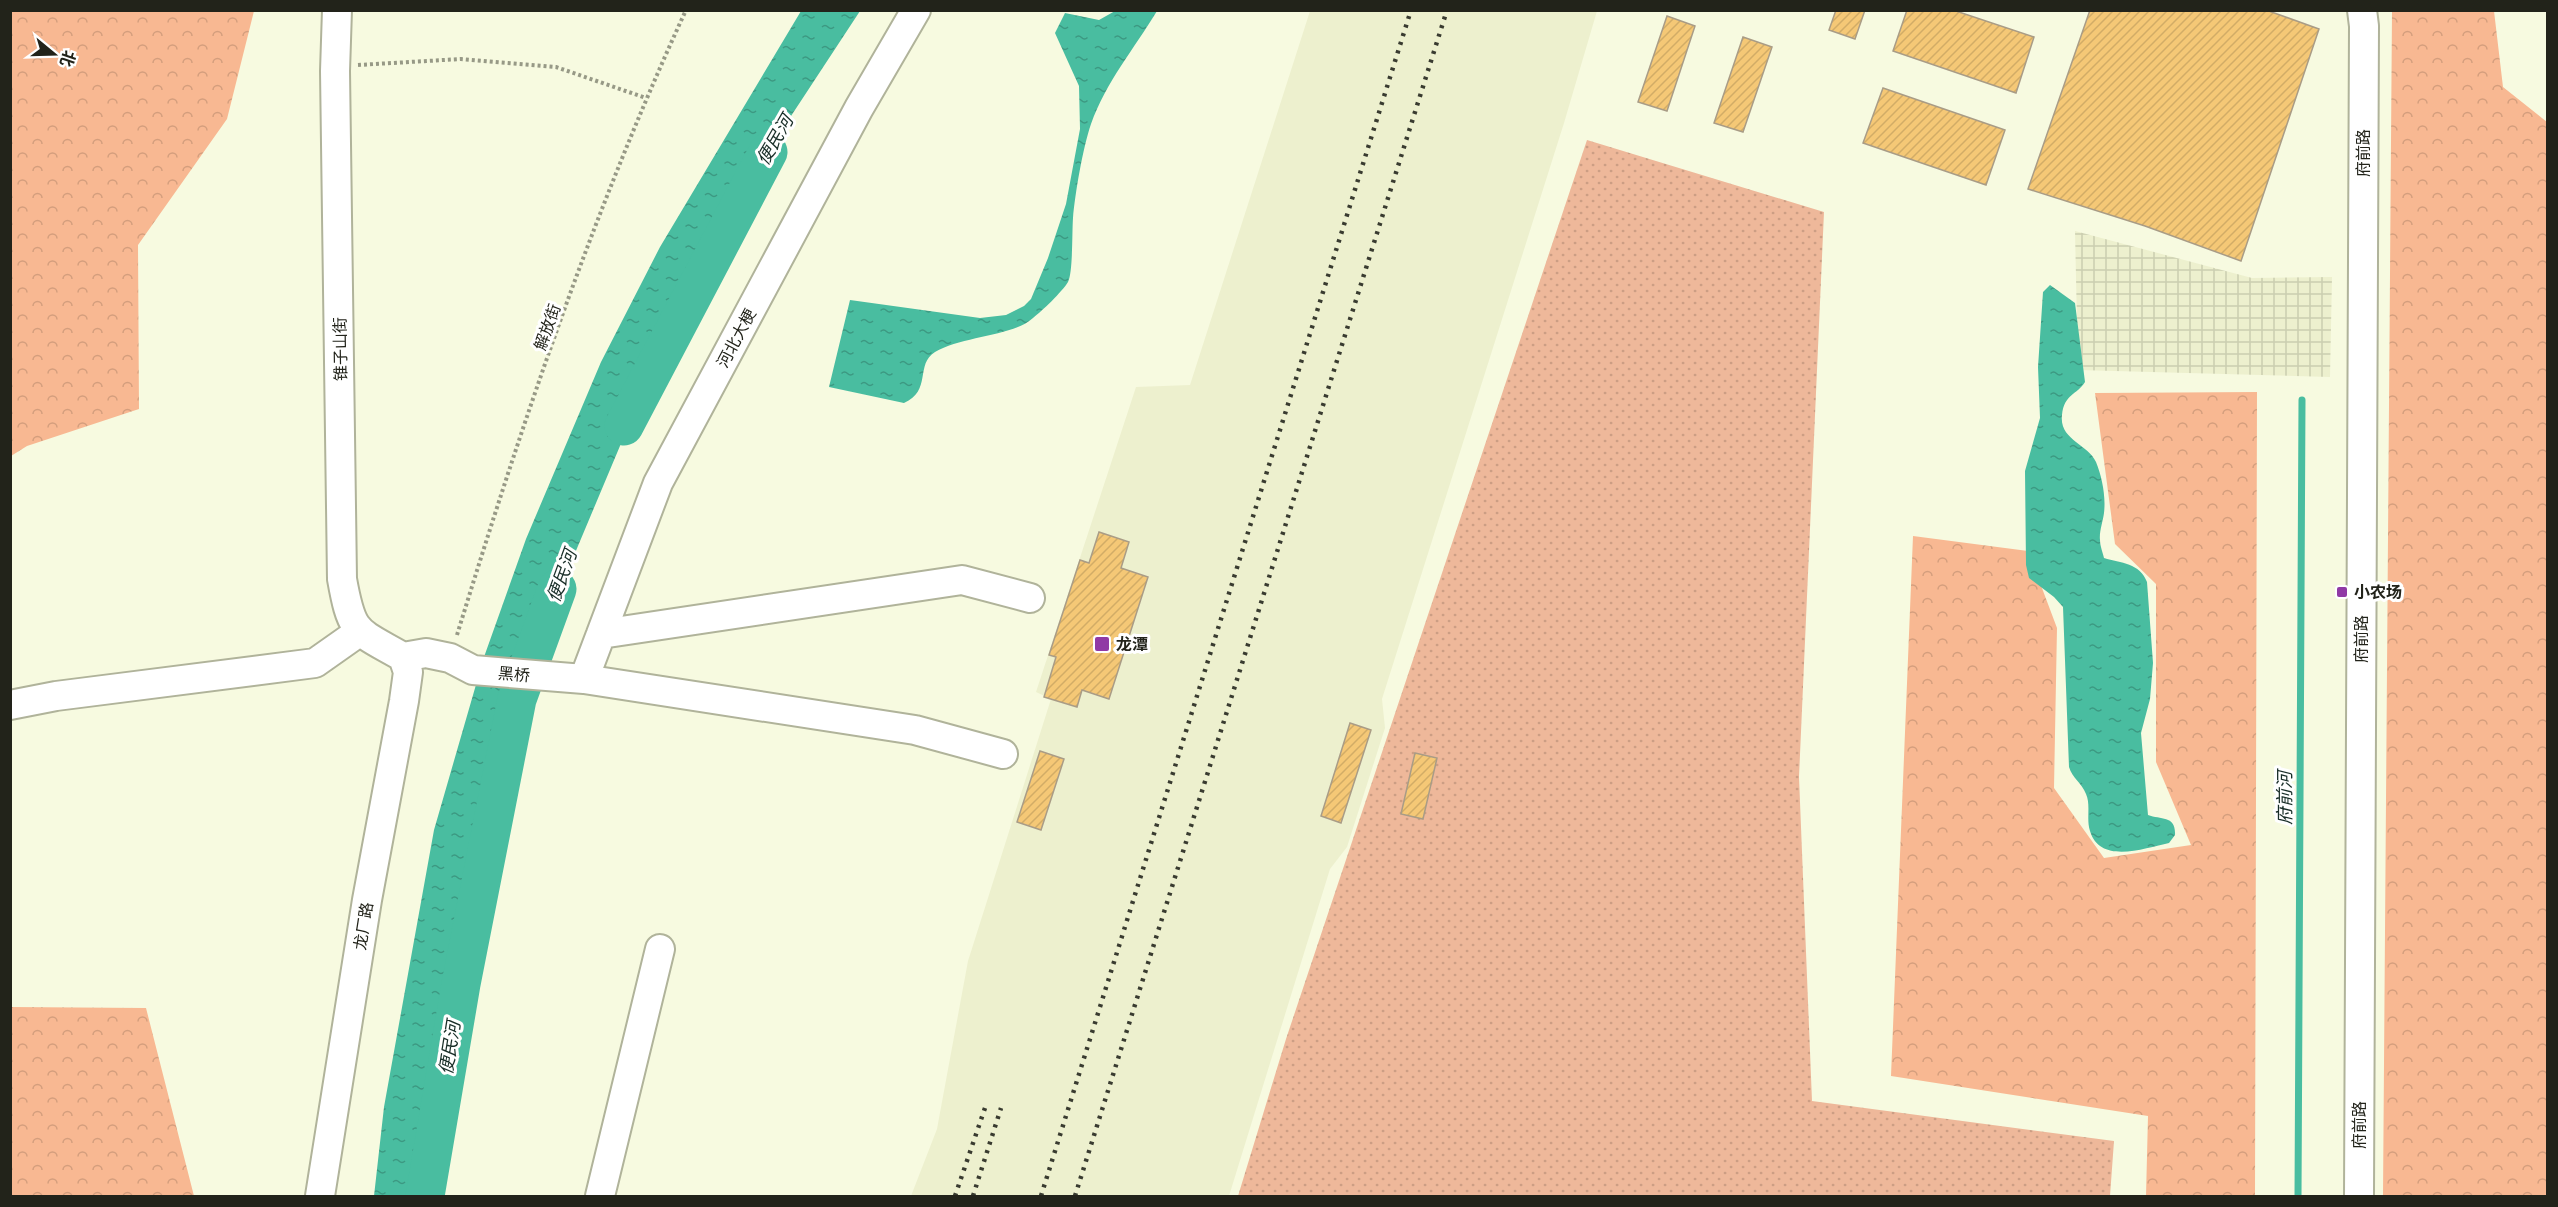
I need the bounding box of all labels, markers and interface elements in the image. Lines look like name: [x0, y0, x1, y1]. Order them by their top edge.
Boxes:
north arrow: [24, 24, 84, 84]
text: 北: [55, 48, 81, 70]
water label: 便民河: [750, 108, 800, 169]
street label: 府前路: [2352, 129, 2374, 177]
street label: 解放街: [528, 301, 566, 353]
street label: 河北大梗: [711, 305, 761, 371]
street label: 锥子山街: [328, 317, 352, 381]
water label: 便民河: [541, 543, 584, 605]
place label: 小农场: [2354, 581, 2402, 603]
marker: 小农场: [2335, 585, 2349, 599]
street label: 府前路: [2350, 615, 2372, 663]
place label: 龙潭: [1116, 633, 1148, 655]
marker: 龙潭: [1093, 635, 1111, 653]
street label: 黑桥: [497, 662, 531, 686]
water label: 府前河: [2272, 768, 2297, 825]
street label: 龙厂路: [348, 901, 378, 951]
water label: 便民河: [433, 1016, 467, 1077]
street label: 府前路: [2348, 1101, 2370, 1149]

